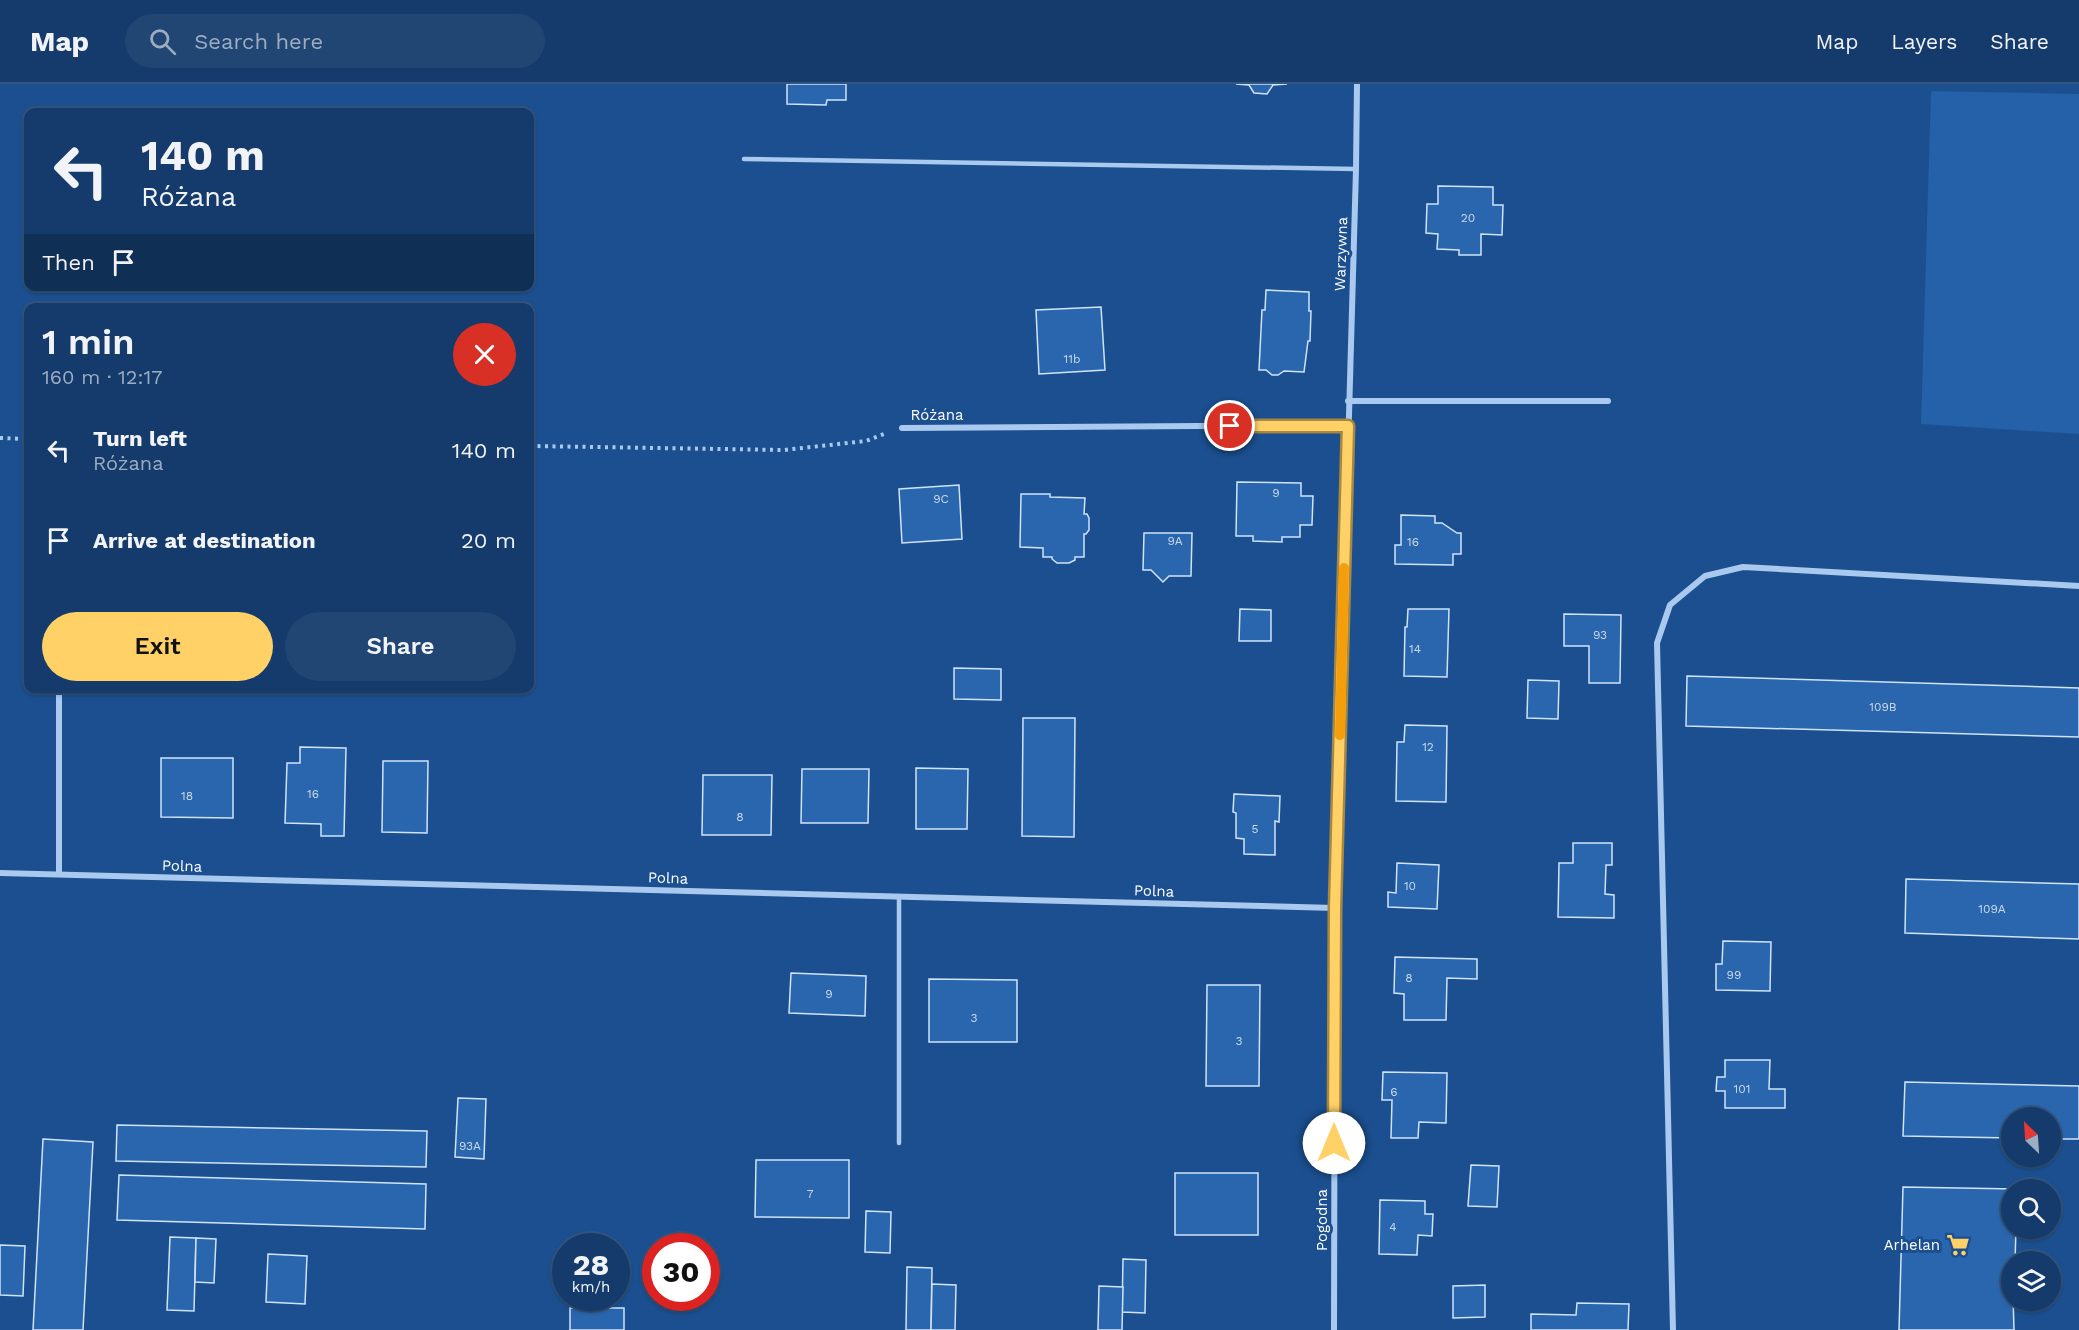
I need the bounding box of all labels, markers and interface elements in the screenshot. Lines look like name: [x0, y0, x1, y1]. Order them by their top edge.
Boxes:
search box: [125, 14, 545, 68]
text: Map: [30, 25, 89, 58]
icon: search: [146, 25, 179, 58]
text: Search here: [194, 29, 323, 54]
text: Map: [1815, 29, 1858, 54]
text: Layers: [1891, 29, 1957, 54]
text: Share: [1990, 29, 2049, 54]
text: 140 m: [141, 131, 265, 180]
icon: left: [42, 132, 120, 210]
text: Różana: [141, 181, 236, 213]
house number: 20: [1461, 211, 1475, 225]
street label: Warzywna: [1331, 216, 1351, 292]
icon: arrive: [107, 246, 140, 279]
text: Then: [42, 250, 95, 275]
text: 1 min: [42, 321, 134, 363]
button: close: [453, 323, 516, 386]
house number: 11b: [1064, 352, 1080, 366]
text: 160 m · 12:17: [42, 365, 162, 389]
pin: [1204, 400, 1255, 451]
street label: Różana: [911, 406, 964, 424]
icon: arrive: [1213, 409, 1246, 442]
text: Turn left: [93, 426, 187, 451]
icon: left: [42, 434, 75, 467]
text: 140 m: [452, 438, 516, 463]
text: Różana: [93, 451, 164, 475]
house number: 9: [1272, 486, 1280, 500]
house number: 9C: [933, 492, 949, 506]
icon: arrive: [42, 524, 75, 557]
text: Arrive at destination: [93, 528, 316, 553]
text: 20 m: [461, 528, 516, 553]
house number: 9A: [1167, 534, 1183, 548]
house number: 16: [1407, 535, 1419, 549]
button: Exit: [42, 612, 273, 681]
button: Share: [285, 612, 516, 681]
house number: 93: [1593, 628, 1607, 642]
house number: 14: [1409, 642, 1421, 656]
house number: 109B: [1869, 700, 1897, 714]
house number: 12: [1422, 740, 1434, 754]
house number: 16: [307, 787, 319, 801]
house number: 18: [181, 789, 193, 803]
house number: 8: [736, 810, 744, 824]
house number: 5: [1252, 822, 1259, 836]
street label: Polna: [162, 856, 203, 876]
street label: Polna: [648, 868, 689, 888]
house number: 10: [1404, 879, 1416, 893]
street label: Polna: [1134, 881, 1175, 901]
house number: 109A: [1978, 902, 2006, 916]
house number: 99: [1727, 968, 1741, 982]
house number: 8: [1405, 971, 1413, 985]
house number: 9: [825, 987, 833, 1001]
house number: 3: [971, 1011, 978, 1025]
house number: 3: [1236, 1034, 1243, 1048]
house number: 101: [1734, 1082, 1750, 1096]
house number: 6: [1390, 1085, 1398, 1099]
north arrow: [2001, 1107, 2061, 1167]
map controls: [2001, 1107, 2061, 1311]
position arrow: [1302, 1111, 1366, 1175]
house number: 93A: [459, 1139, 481, 1153]
button: search: [2001, 1179, 2061, 1239]
house number: 7: [807, 1187, 814, 1201]
street label: Pogodna: [1313, 1188, 1331, 1251]
house number: 4: [1389, 1220, 1397, 1234]
supermarket icon: Arhelan: [1945, 1232, 1971, 1258]
speed limit sign: 30: [642, 1233, 720, 1311]
place label: Arhelan: [1884, 1236, 1940, 1254]
text: 28: [573, 1247, 609, 1282]
button: layers: [2001, 1251, 2061, 1311]
text: km/h: [572, 1278, 610, 1296]

